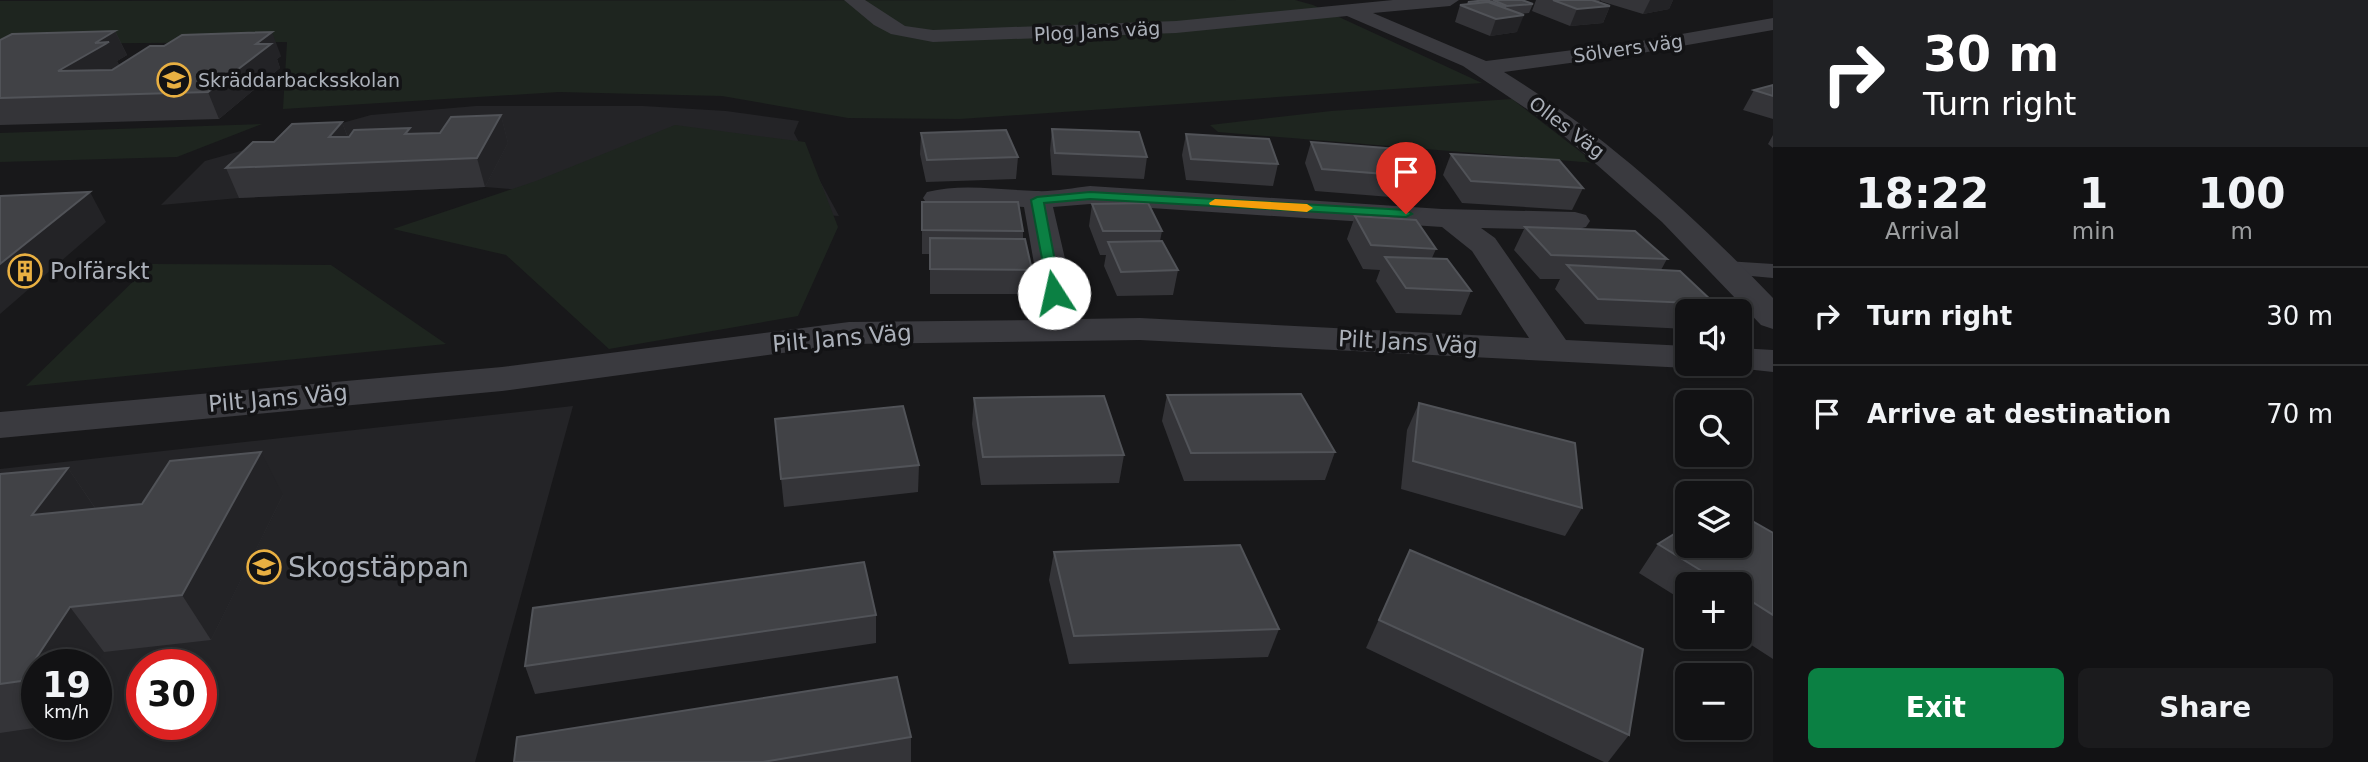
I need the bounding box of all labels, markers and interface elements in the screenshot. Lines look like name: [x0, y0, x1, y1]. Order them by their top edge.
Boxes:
street label: Plog Jans väg: [1033, 17, 1161, 45]
text: 30 m: [1923, 26, 2059, 83]
icon: right: [1808, 28, 1899, 119]
street label: Sölvers väg: [1572, 29, 1684, 67]
school or university icon: Skräddarbacksskolan: [155, 61, 193, 99]
place label: Skräddarbacksskolan: [198, 69, 400, 91]
text: Turn right: [1923, 85, 2076, 123]
street label: Olles Väg: [1525, 92, 1609, 162]
pin: [1376, 142, 1436, 214]
icon: arrive: [1387, 153, 1425, 191]
text: 18:22: [1856, 169, 1989, 218]
text: 1: [2079, 169, 2108, 218]
text: 100: [2198, 169, 2285, 218]
text: Arrival: [1885, 218, 1960, 244]
text: min: [2072, 218, 2115, 244]
text: m: [2230, 218, 2253, 244]
building icon: Polfärskt: [6, 252, 44, 290]
position arrow: [1017, 256, 1091, 330]
place label: Polfärskt: [50, 258, 149, 284]
icon: right: [1808, 297, 1846, 335]
map controls: [1675, 299, 1752, 740]
button: sound: [1675, 299, 1752, 376]
text: Turn right: [1867, 301, 2012, 331]
text: 30 m: [2266, 301, 2333, 331]
street label: Pilt Jans Väg: [771, 319, 913, 357]
street label: Pilt Jans Väg: [1337, 325, 1479, 359]
street label: Pilt Jans Väg: [207, 379, 349, 417]
button: search: [1675, 390, 1752, 467]
icon: arrive: [1808, 395, 1846, 433]
text: Arrive at destination: [1867, 399, 2171, 429]
text: 70 m: [2266, 399, 2333, 429]
button: layers: [1675, 481, 1752, 558]
school or university icon: Skogstäppan: [245, 548, 283, 586]
place label: Skogstäppan: [288, 551, 469, 584]
button: +: [1675, 572, 1752, 649]
speed limit sign: 30: [126, 649, 217, 740]
button: −: [1675, 663, 1752, 740]
text: 19: [42, 665, 91, 705]
button: Exit: [1808, 668, 2064, 748]
button: Share: [2078, 668, 2333, 748]
text: km/h: [44, 701, 89, 722]

